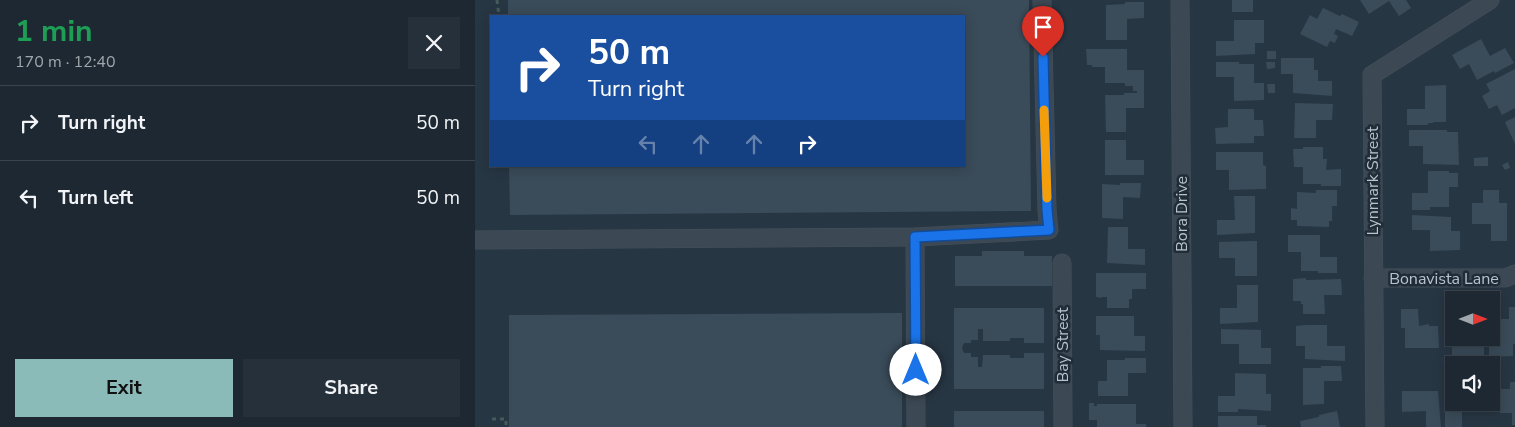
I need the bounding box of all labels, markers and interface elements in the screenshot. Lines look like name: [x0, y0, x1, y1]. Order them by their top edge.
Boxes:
pin: [1022, 6, 1064, 57]
text: 1 min: [15, 11, 93, 52]
icon: arrive: [1029, 13, 1057, 41]
button: close: [408, 17, 460, 69]
text: 50 m: [588, 29, 670, 76]
icon: right: [505, 35, 570, 100]
text: 170 m · 12:40: [15, 51, 116, 73]
text: Turn right: [588, 74, 684, 104]
icon: right: [15, 109, 43, 137]
text: Turn right: [58, 110, 145, 136]
text: 50 m: [416, 110, 460, 136]
street label: Lynmark Street: [1362, 126, 1384, 236]
icon: left: [634, 130, 662, 158]
icon: ahead: [687, 130, 715, 158]
icon: ahead: [740, 130, 768, 158]
icon: right: [793, 130, 821, 158]
street label: Bora Drive: [1171, 176, 1193, 252]
icon: left: [15, 184, 43, 212]
text: Turn left: [58, 185, 133, 211]
text: 50 m: [416, 185, 460, 211]
street label: Bonavista Lane: [1389, 268, 1499, 290]
north arrow: [1445, 291, 1500, 346]
map controls: [1445, 291, 1500, 411]
street label: Bay Street: [1052, 307, 1074, 383]
position arrow: [889, 343, 941, 395]
button: sound: [1445, 356, 1500, 411]
button: Exit: [15, 359, 233, 417]
button: Share: [243, 359, 460, 417]

